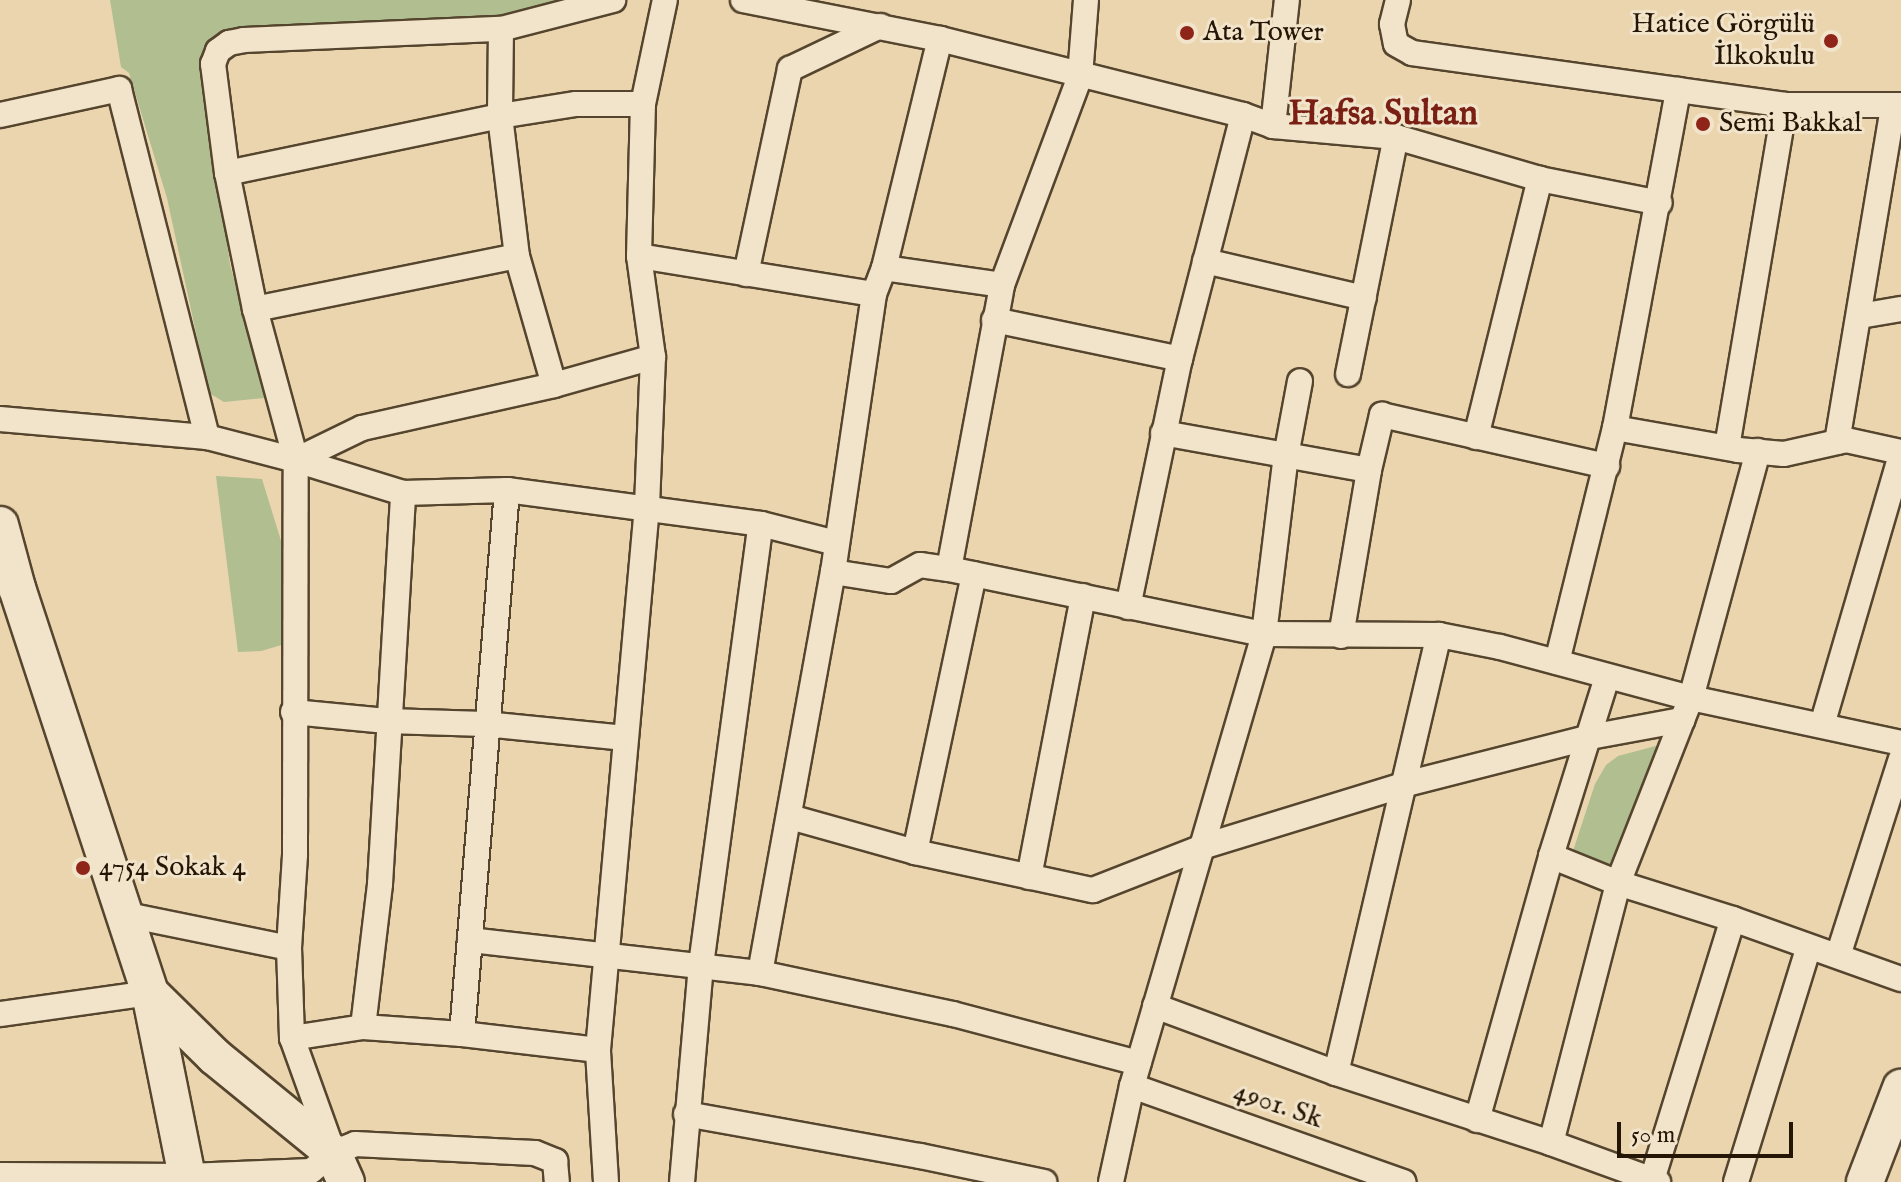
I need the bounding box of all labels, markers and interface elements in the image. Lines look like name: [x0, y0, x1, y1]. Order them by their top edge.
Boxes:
place label: Hatice Görgülü İlkokulu: [1632, 8, 1815, 74]
place label: Ata Tower: [1203, 16, 1324, 50]
marker: Ata Tower: [1178, 24, 1196, 42]
marker: Hatice Görgülü İlkokulu: [1822, 32, 1840, 50]
district label: Hafsa Sultan: [1288, 93, 1478, 137]
place label: Semi Bakkal: [1719, 107, 1862, 141]
marker: Semi Bakkal: [1694, 115, 1712, 133]
place label: 4754 Sokak 4: [99, 851, 246, 885]
marker: 4754 Sokak 4: [74, 859, 92, 877]
street label: 4901. Sk: [1229, 1075, 1327, 1137]
scale bar: [1621, 1106, 1797, 1156]
text: 50 m: [1631, 1120, 1675, 1151]

